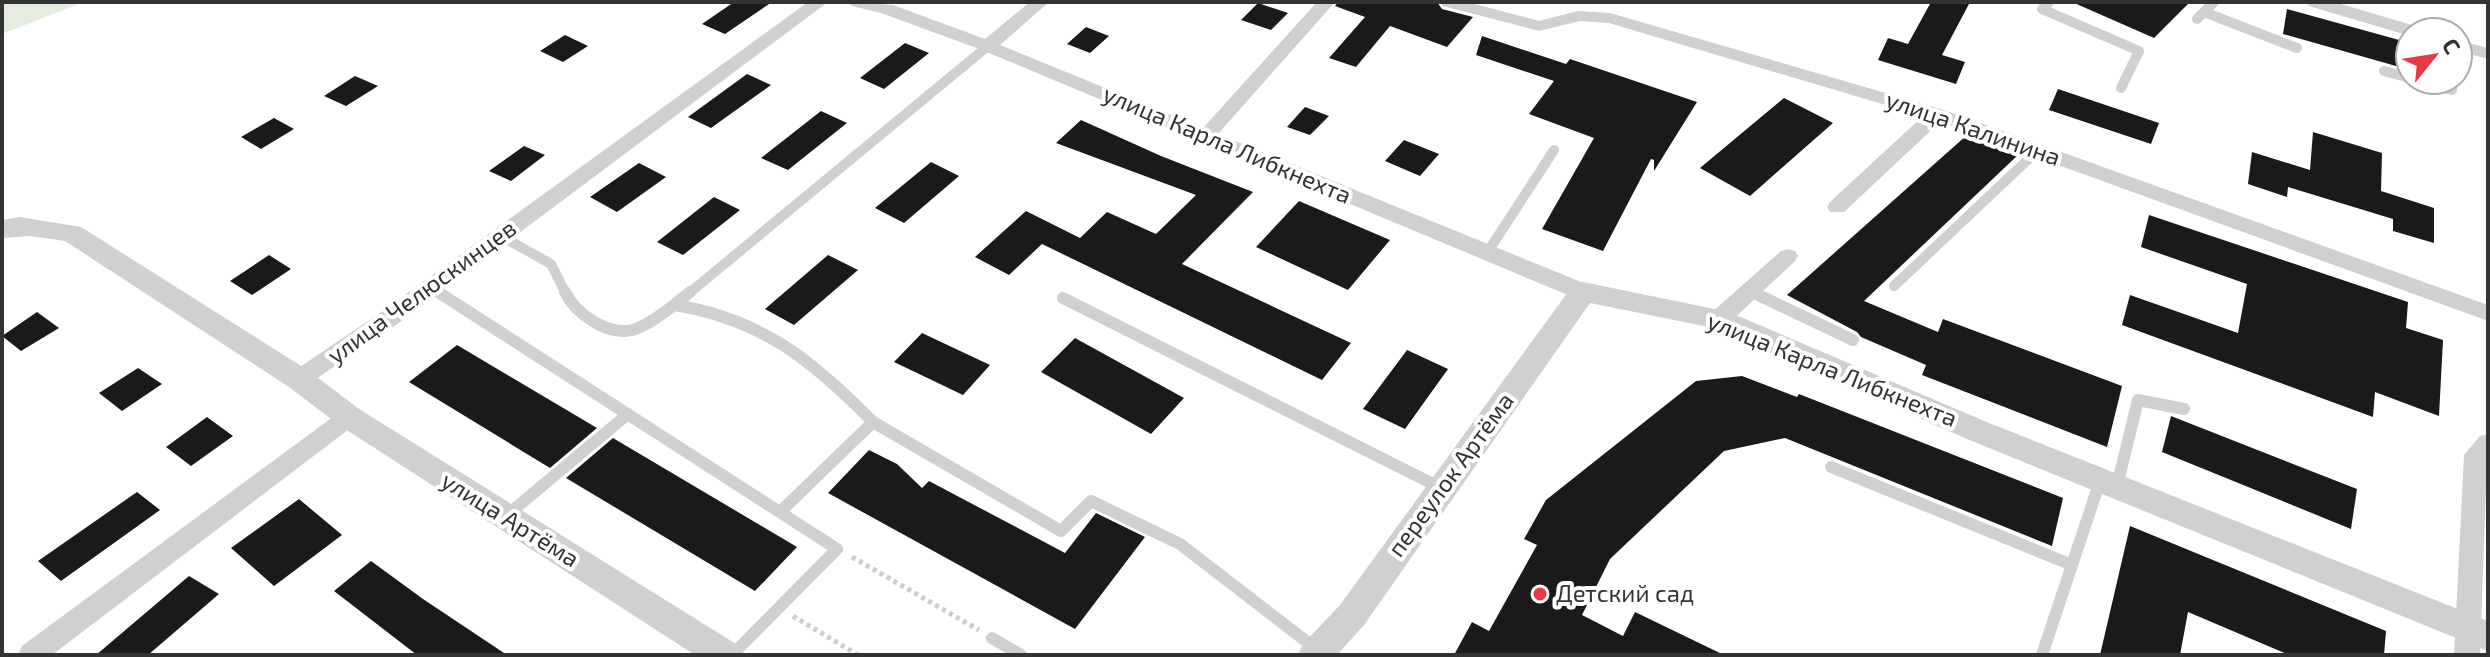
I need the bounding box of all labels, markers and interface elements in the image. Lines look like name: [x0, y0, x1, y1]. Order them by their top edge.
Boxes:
north arrow: [2394, 16, 2474, 96]
text: С: [2438, 33, 2467, 58]
street label: улица Карла Либкнехта: [1099, 78, 1356, 210]
street label: улица Калинина: [1882, 84, 2065, 172]
street label: улица Челюскинцев: [321, 213, 522, 370]
street label: улица Карла Либкнехта: [1703, 305, 1962, 433]
street label: переулок Артёма: [1381, 386, 1520, 562]
street label: улица Артёма: [436, 465, 585, 573]
place label: Детский сад: [1556, 578, 1694, 607]
marker: Детский сад: [1531, 585, 1549, 603]

